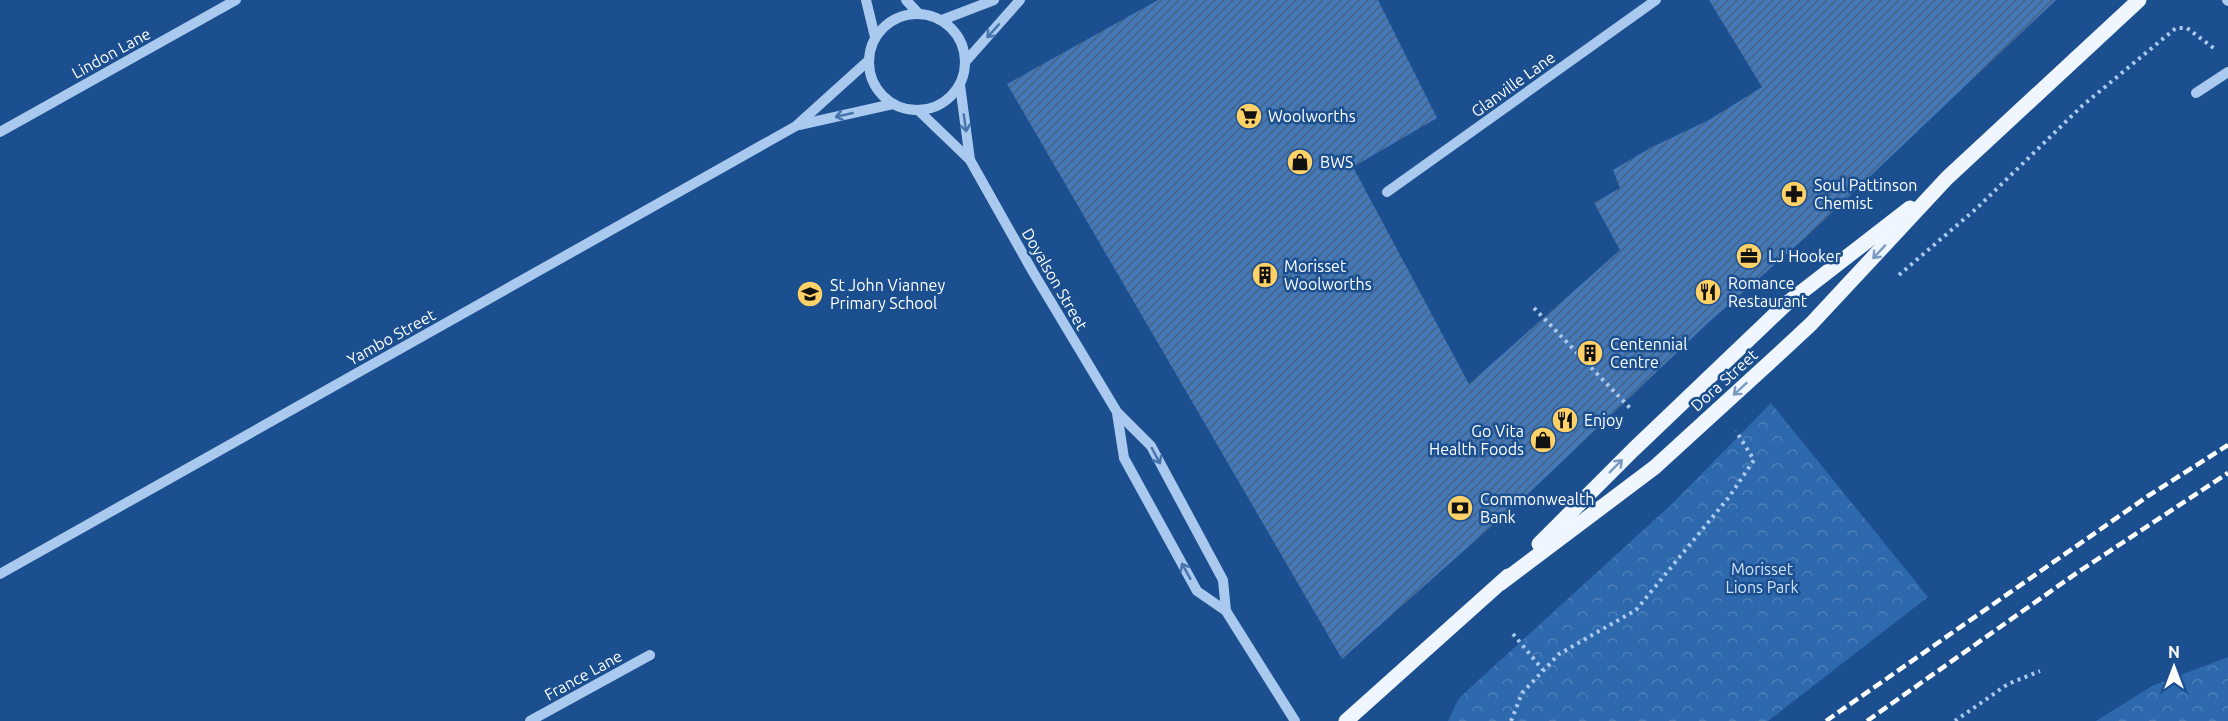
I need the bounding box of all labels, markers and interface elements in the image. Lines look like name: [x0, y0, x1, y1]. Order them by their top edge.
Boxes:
one-way arrow: [986, 23, 1000, 38]
street label: Lindon Lane: [69, 24, 153, 82]
street label: Glanville Lane: [1468, 48, 1558, 120]
supermarket icon: Woolworths: [1234, 101, 1264, 131]
place label: Woolworths: [1268, 107, 1356, 125]
one-way arrow: [835, 110, 855, 121]
one-way arrow: [960, 112, 971, 132]
shop icon: BWS: [1285, 147, 1315, 177]
place label: BWS: [1320, 153, 1353, 171]
place label: Soul Pattinson Chemist: [1814, 176, 1917, 212]
pharmacy icon: Soul Pattinson Chemist: [1779, 179, 1809, 209]
street label: Doyalson Street: [1019, 225, 1092, 334]
office icon: LJ Hooker: [1734, 241, 1764, 271]
one-way arrow: [1872, 244, 1886, 259]
place label: LJ Hooker: [1768, 247, 1841, 265]
place label: Morisset Woolworths: [1284, 257, 1372, 293]
building icon: Morisset Woolworths: [1250, 260, 1280, 290]
place label: Romance Restaurant: [1728, 274, 1808, 310]
place label: St John Vianney Primary School: [830, 276, 945, 312]
restaurant icon: Romance Restaurant: [1693, 277, 1723, 307]
school or university icon: St John Vianney Primary School: [795, 279, 825, 309]
street label: Yambo Street: [344, 305, 439, 369]
place label: Centennial Centre: [1610, 335, 1687, 371]
building icon: Centennial Centre: [1575, 338, 1605, 368]
street label: Dora Street: [1687, 345, 1761, 415]
one-way arrow: [1733, 382, 1748, 396]
restaurant icon: Enjoy: [1550, 405, 1580, 435]
place label: Enjoy: [1584, 411, 1623, 429]
place label: Go Vita Health Foods: [1429, 422, 1524, 458]
shop icon: Go Vita Health Foods: [1528, 425, 1558, 455]
one-way arrow: [1150, 446, 1162, 464]
one-way arrow: [1609, 459, 1624, 474]
place label: Commonwealth Bank: [1480, 490, 1594, 526]
bank icon: Commonwealth Bank: [1445, 493, 1475, 523]
park label: Morisset Lions Park: [1726, 560, 1798, 596]
one-way arrow: [1180, 562, 1191, 580]
north arrow: [2144, 637, 2204, 697]
text: N: [2168, 643, 2180, 661]
street label: France Lane: [541, 646, 625, 704]

